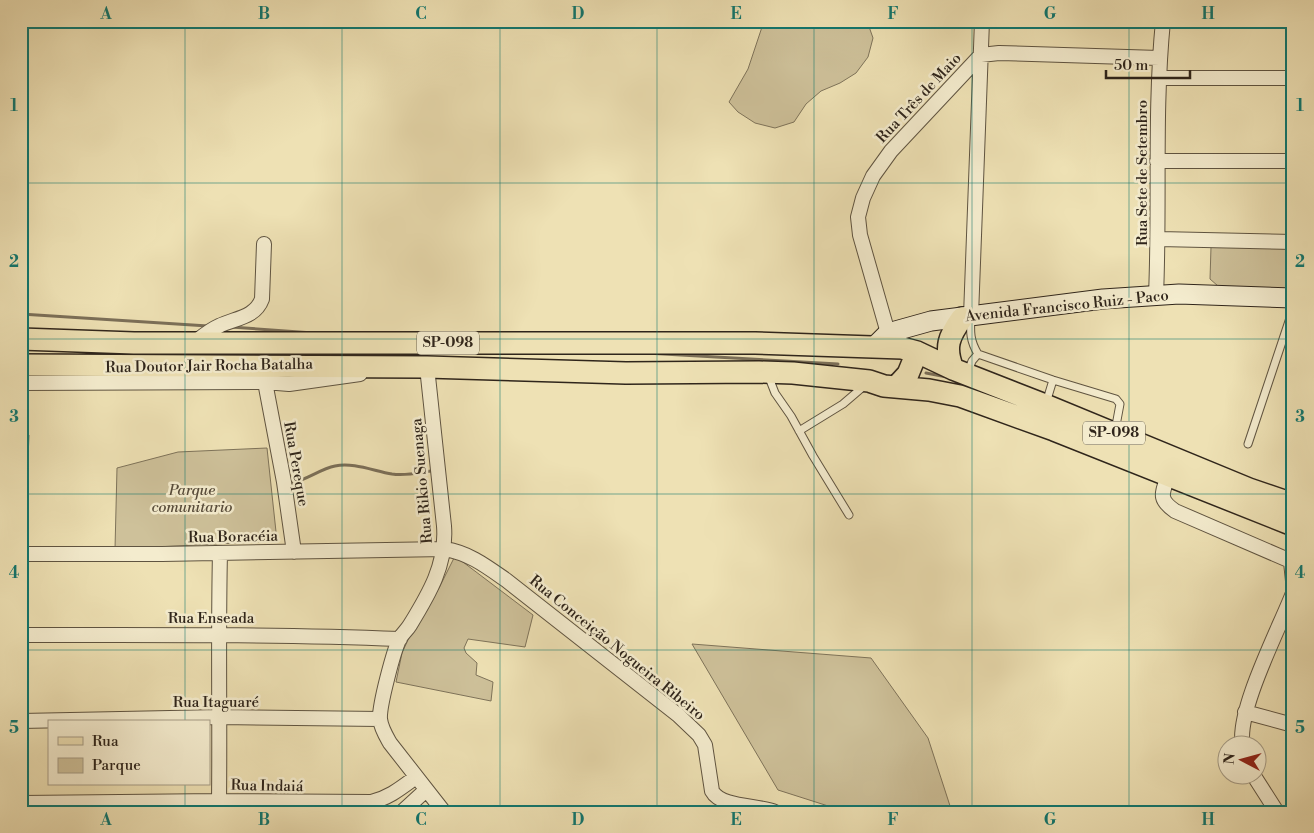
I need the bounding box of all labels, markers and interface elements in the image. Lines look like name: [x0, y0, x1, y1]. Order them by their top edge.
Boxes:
text: A: [99, 4, 112, 24]
text: B: [258, 4, 270, 24]
text: C: [415, 4, 427, 24]
text: D: [572, 4, 585, 24]
text: E: [730, 4, 742, 24]
text: F: [887, 4, 899, 24]
text: G: [1044, 4, 1057, 24]
text: H: [1201, 4, 1215, 24]
scale bar: [1106, 48, 1190, 80]
street label: Rua Três de Maio: [872, 49, 966, 147]
text: 50 m: [1114, 56, 1148, 75]
text: 1: [10, 96, 18, 116]
text: 1: [1296, 96, 1304, 116]
street label: Rua Sete de Setembro: [1133, 100, 1152, 246]
text: 2: [9, 252, 19, 272]
text: 2: [1295, 252, 1305, 272]
street label: Avenida Francisco Ruiz - Paco: [963, 286, 1170, 326]
road number: SP-098: [417, 332, 479, 354]
street label: Rua Doutor Jair Rocha Batalha: [105, 355, 313, 377]
text: 3: [9, 407, 19, 427]
text: 3: [1295, 407, 1305, 427]
street label: Rua Rikio Suenaga: [407, 417, 437, 545]
street label: Rua Pereque: [279, 420, 313, 508]
road number: SP-098: [1083, 422, 1145, 444]
park label: Parque comunitario: [151, 481, 233, 517]
street label: Rua Boracéia: [188, 527, 279, 547]
text: 4: [9, 563, 20, 583]
text: 4: [1295, 563, 1306, 583]
street label: Rua Conceição Nogueira Ribeiro: [525, 571, 709, 725]
street label: Rua Enseada: [168, 609, 255, 628]
street label: Rua Itaguaré: [173, 693, 259, 712]
text: 5: [9, 718, 19, 738]
text: 5: [1295, 718, 1305, 738]
legend: [48, 720, 210, 786]
text: Rua: [92, 732, 119, 751]
north arrow: [1216, 736, 1266, 786]
text: N: [1221, 752, 1240, 765]
text: Parque: [92, 756, 141, 775]
street label: Rua Indaiá: [230, 776, 304, 796]
text: A: [99, 810, 112, 830]
text: B: [258, 810, 270, 830]
text: C: [415, 810, 427, 830]
text: D: [572, 810, 585, 830]
text: E: [730, 810, 742, 830]
text: F: [887, 810, 899, 830]
text: G: [1044, 810, 1057, 830]
text: H: [1201, 810, 1215, 830]

